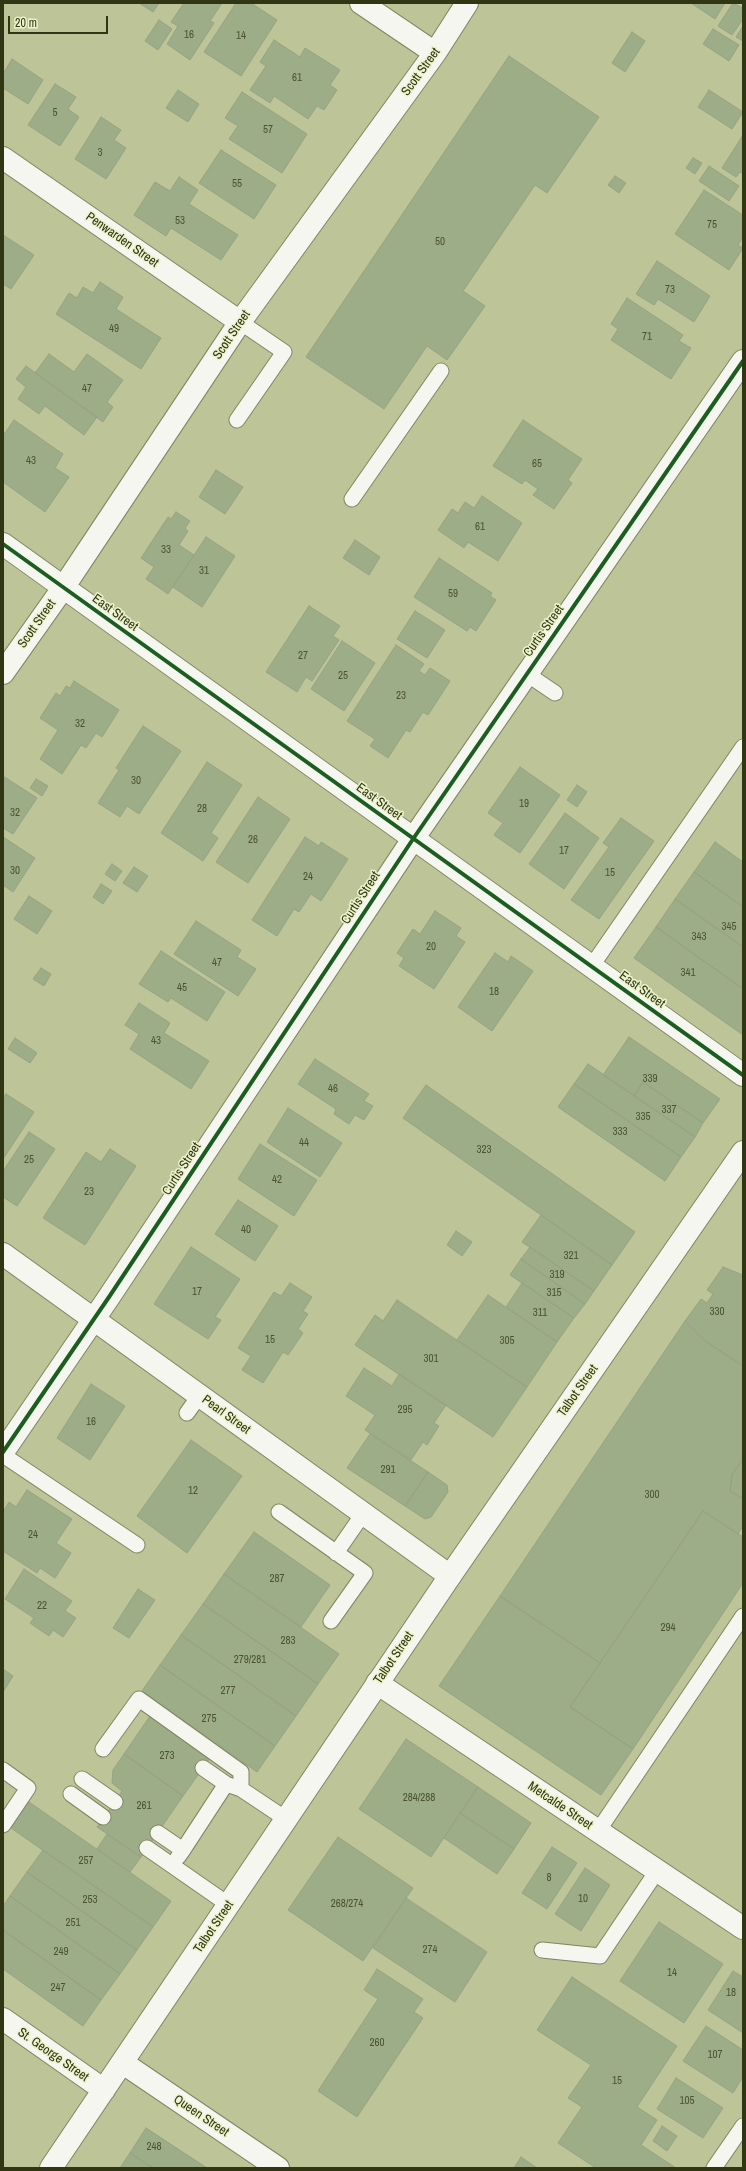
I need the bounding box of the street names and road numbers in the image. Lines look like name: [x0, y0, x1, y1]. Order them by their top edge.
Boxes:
street label: Scott Street: [398, 45, 444, 99]
street label: Penwarden Street: [83, 209, 161, 271]
street label: Scott Street: [210, 308, 254, 362]
street label: East Street: [89, 591, 141, 635]
street label: Scott Street: [15, 597, 59, 651]
street label: Curtis Street: [520, 602, 568, 660]
street label: East Street: [353, 780, 405, 824]
street label: Curtis Street: [338, 869, 384, 927]
street label: East Street: [616, 968, 668, 1012]
street label: Curtis Street: [159, 1140, 205, 1198]
street label: Talbot Street: [554, 1362, 602, 1420]
street label: Pearl Street: [199, 1392, 253, 1438]
street label: Talbot Street: [371, 1629, 417, 1687]
street label: Metcalde Street: [525, 1779, 595, 1833]
street label: Talbot Street: [191, 1898, 237, 1956]
street label: St. George Street: [15, 2025, 91, 2085]
street label: Queen Street: [170, 2092, 232, 2140]

